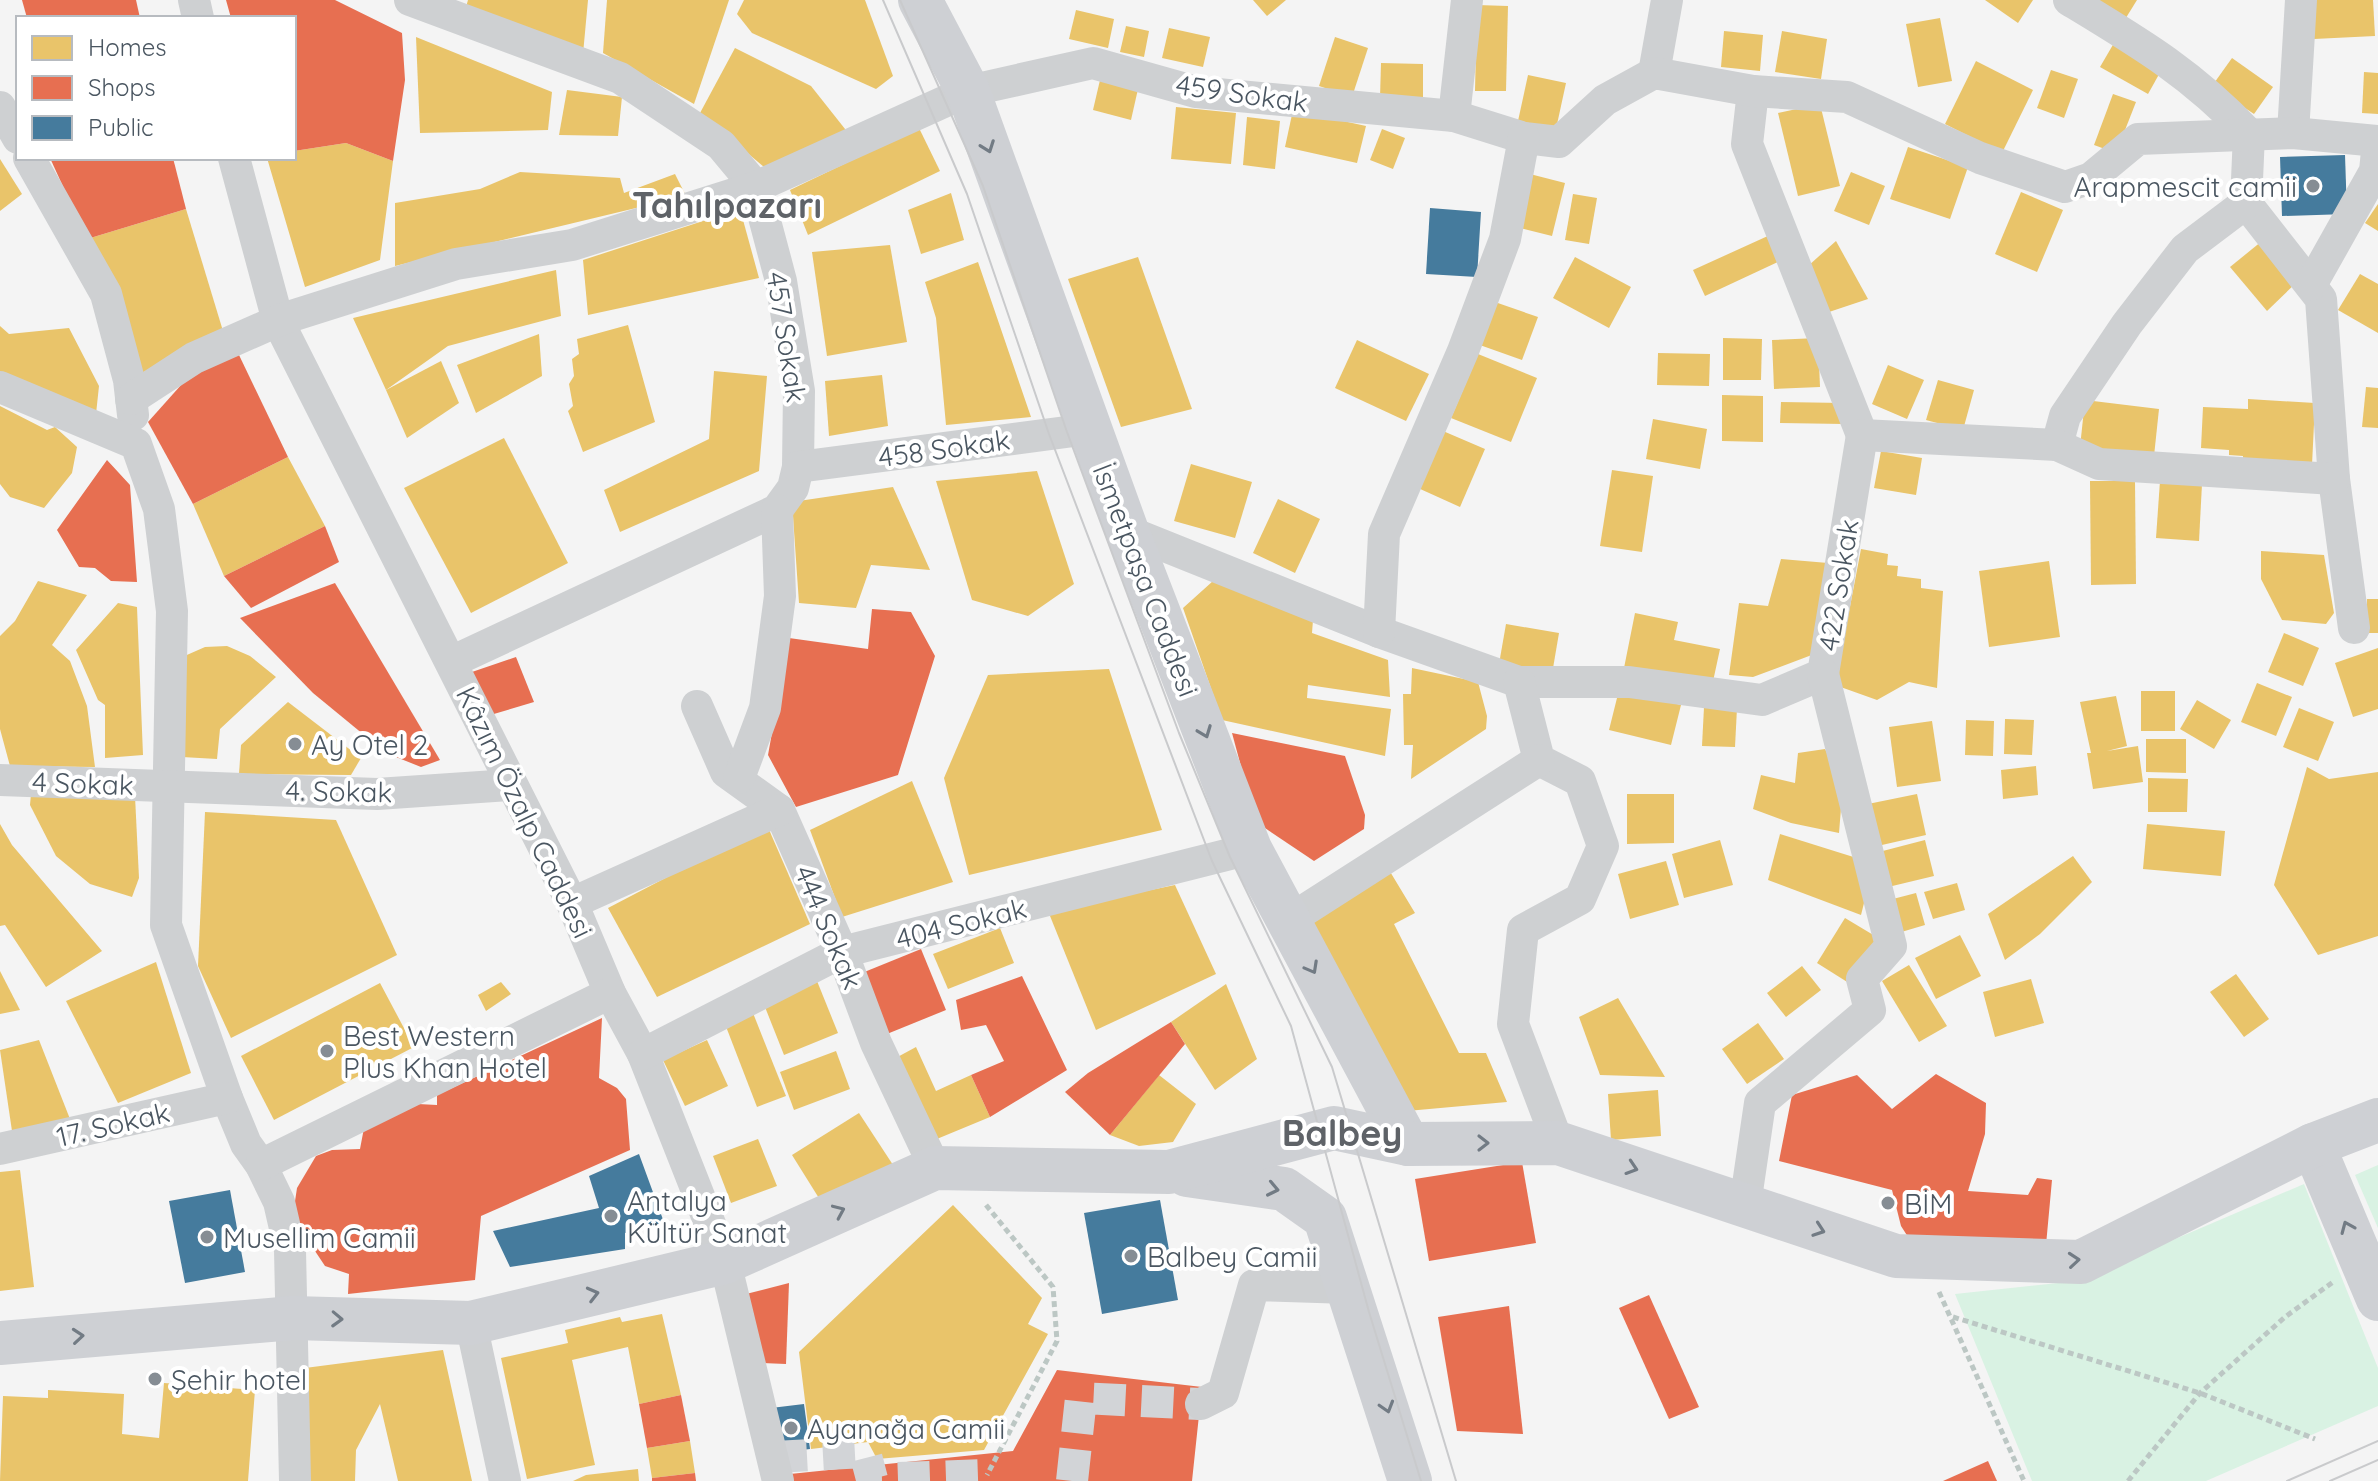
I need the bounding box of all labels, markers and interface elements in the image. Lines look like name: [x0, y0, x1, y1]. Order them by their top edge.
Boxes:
legend: [16, 16, 296, 160]
text: Homes: [88, 32, 166, 62]
street label: 459 Sokak: [1174, 66, 1310, 120]
text: Shops: [88, 72, 155, 102]
text: Public: [88, 112, 153, 142]
one-way arrow: [978, 139, 995, 153]
place label: Arapmescit camii: [2073, 169, 2297, 204]
marker: Arapmescit camii: [2304, 177, 2322, 195]
district label: Tahılpazarı: [632, 182, 822, 227]
street label: 457 Sokak: [759, 269, 815, 405]
street label: 458 Sokak: [876, 421, 1012, 475]
street label: İsmetpaşa Caddesi: [1085, 459, 1207, 701]
street label: 422 Sokak: [1810, 517, 1866, 653]
street label: Kâzım Özalp Caddesi: [449, 681, 601, 943]
one-way arrow: [1195, 724, 1212, 738]
place label: Ay Otel 2: [311, 727, 428, 762]
marker: Ay Otel 2: [286, 735, 304, 753]
street label: 4 Sokak: [31, 764, 135, 802]
street label: 4. Sokak: [285, 773, 393, 809]
street label: 444 Sokak: [787, 860, 871, 994]
street label: 404 Sokak: [892, 890, 1030, 956]
one-way arrow: [1302, 959, 1318, 974]
place label: Best Western Plus Khan Hotel: [343, 1018, 547, 1085]
marker: Best Western Plus Khan Hotel: [318, 1042, 336, 1060]
street label: 17. Sokak: [53, 1094, 173, 1154]
district label: Balbey: [1282, 1110, 1402, 1155]
one-way arrow: [1477, 1134, 1490, 1152]
one-way arrow: [1624, 1158, 1638, 1174]
one-way arrow: [1266, 1180, 1280, 1197]
place label: Antalya Kültür Sanat: [627, 1183, 787, 1250]
place label: BİM: [1904, 1186, 1952, 1221]
marker: BİM: [1879, 1194, 1897, 1212]
one-way arrow: [831, 1205, 845, 1221]
marker: Antalya Kültür Sanat: [602, 1207, 620, 1225]
place label: Musellim Camii: [223, 1220, 416, 1255]
one-way arrow: [1811, 1221, 1825, 1237]
one-way arrow: [2341, 1221, 2357, 1235]
marker: Musellim Camii: [198, 1228, 216, 1246]
place label: Balbey Camii: [1147, 1239, 1318, 1274]
marker: Balbey Camii: [1122, 1247, 1140, 1265]
one-way arrow: [2068, 1252, 2081, 1269]
one-way arrow: [586, 1286, 600, 1303]
one-way arrow: [331, 1310, 344, 1328]
one-way arrow: [72, 1328, 85, 1345]
place label: Şehir hotel: [171, 1362, 307, 1397]
marker: Şehir hotel: [146, 1370, 164, 1388]
one-way arrow: [1378, 1400, 1394, 1414]
place label: Ayanağa Camii: [807, 1411, 1005, 1446]
marker: Ayanağa Camii: [782, 1419, 800, 1437]

